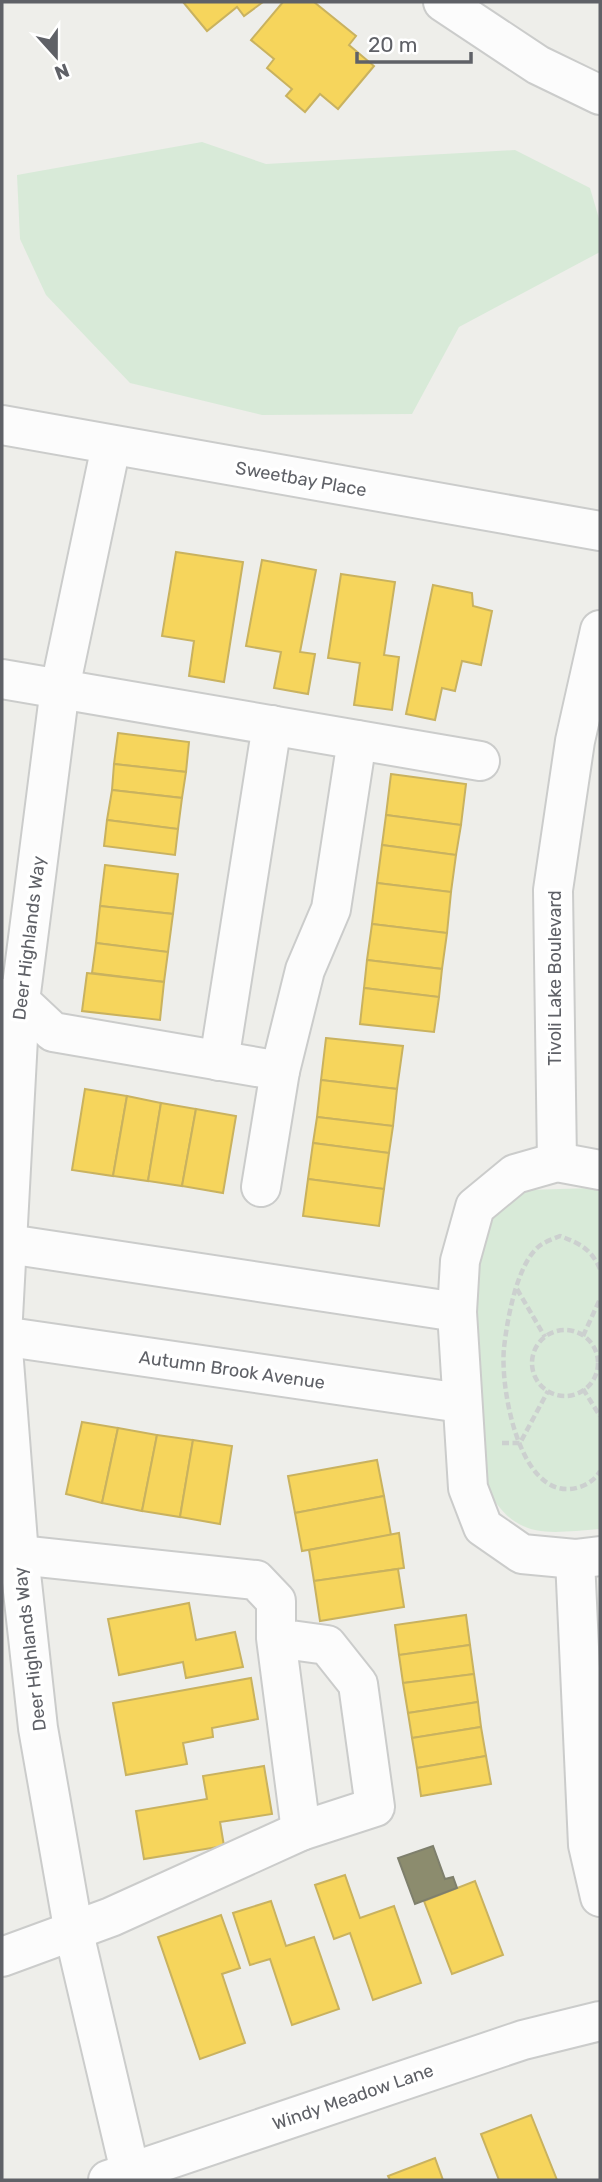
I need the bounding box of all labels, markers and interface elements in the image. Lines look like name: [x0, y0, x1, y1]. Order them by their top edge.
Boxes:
north arrow: [21, 21, 91, 91]
scale bar: [357, 21, 471, 65]
text: 20 m: [368, 32, 417, 57]
text: N: [51, 58, 72, 85]
street label: Sweetbay Place: [234, 457, 368, 501]
street label: Deer Highlands Way: [8, 855, 50, 1021]
street label: Tivoli Lake Boulevard: [544, 890, 566, 1066]
street label: Autumn Brook Avenue: [138, 1346, 326, 1394]
street label: Deer Highlands Way: [9, 1566, 51, 1732]
street label: Windy Meadow Lane: [270, 2059, 436, 2135]

